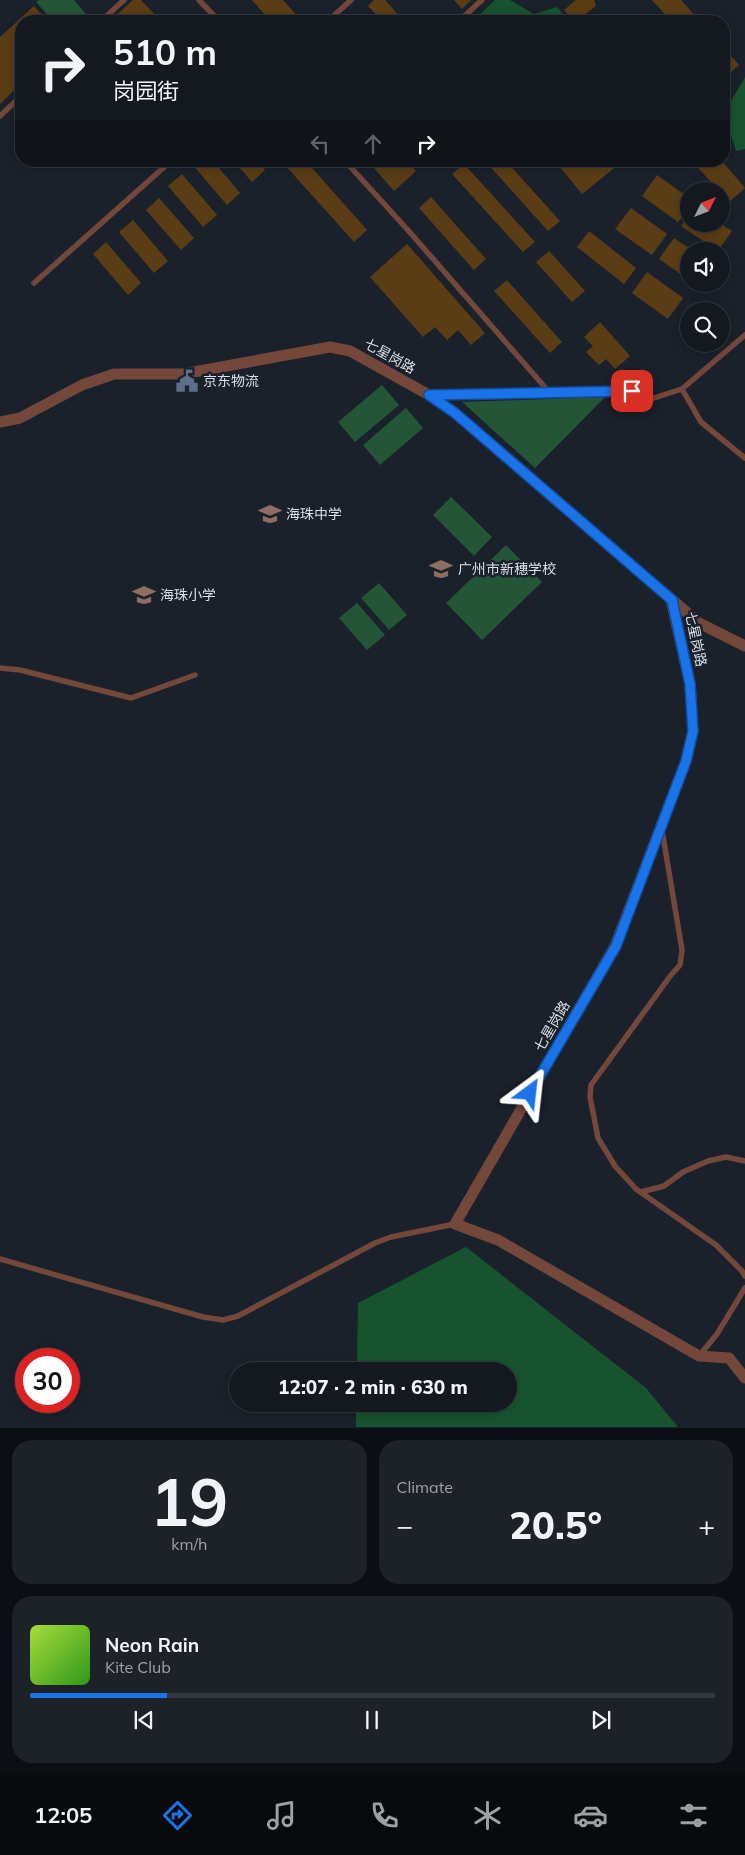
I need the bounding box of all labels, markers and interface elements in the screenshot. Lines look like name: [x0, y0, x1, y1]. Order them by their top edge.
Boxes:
text: 510 m: [113, 30, 217, 74]
icon: right: [30, 35, 95, 100]
text: 岗园街: [113, 77, 179, 105]
icon: left: [306, 130, 334, 158]
icon: ahead: [359, 130, 387, 158]
icon: right: [412, 130, 440, 158]
north arrow: [680, 182, 730, 232]
map controls: [680, 182, 730, 352]
button: sound: [680, 242, 730, 292]
button: search: [680, 302, 730, 352]
street label: 七星岗路: [361, 335, 419, 377]
public building icon: 京东物流: [174, 368, 200, 394]
pin: [611, 370, 653, 412]
place label: 京东物流: [203, 372, 259, 390]
icon: arrive: [618, 377, 646, 405]
school or university icon: 海珠中学: [257, 501, 283, 527]
place label: 海珠中学: [286, 505, 342, 523]
school or university icon: 广州市新穗学校: [428, 556, 454, 582]
place label: 广州市新穗学校: [458, 560, 556, 578]
school or university icon: 海珠小学: [131, 582, 157, 608]
place label: 海珠小学: [160, 586, 216, 604]
street label: 七星岗路: [681, 610, 711, 668]
street label: 七星岗路: [530, 997, 574, 1055]
position arrow: [503, 1066, 555, 1118]
speed limit sign: 30: [15, 1348, 80, 1413]
text: 12:07 · 2 min · 630 m: [278, 1375, 468, 1399]
text: 19: [150, 1461, 228, 1542]
text: Climate: [397, 1477, 453, 1497]
text: 20.5°: [509, 1501, 602, 1549]
text: −: [397, 1508, 413, 1543]
text: +: [698, 1508, 715, 1543]
text: km/h: [171, 1534, 207, 1554]
text: Neon Rain: [105, 1633, 199, 1657]
text: Kite Club: [105, 1657, 171, 1677]
icon: previous: [130, 1706, 158, 1734]
icon: pause: [358, 1706, 386, 1734]
icon: next: [587, 1706, 615, 1734]
icon: directions: [160, 1798, 195, 1833]
icon: music: [264, 1798, 299, 1833]
icon: phone: [367, 1798, 402, 1833]
icon: climate: [470, 1798, 505, 1833]
icon: car: [573, 1798, 608, 1833]
icon: filters: [676, 1798, 711, 1833]
text: 12:05: [34, 1801, 92, 1829]

